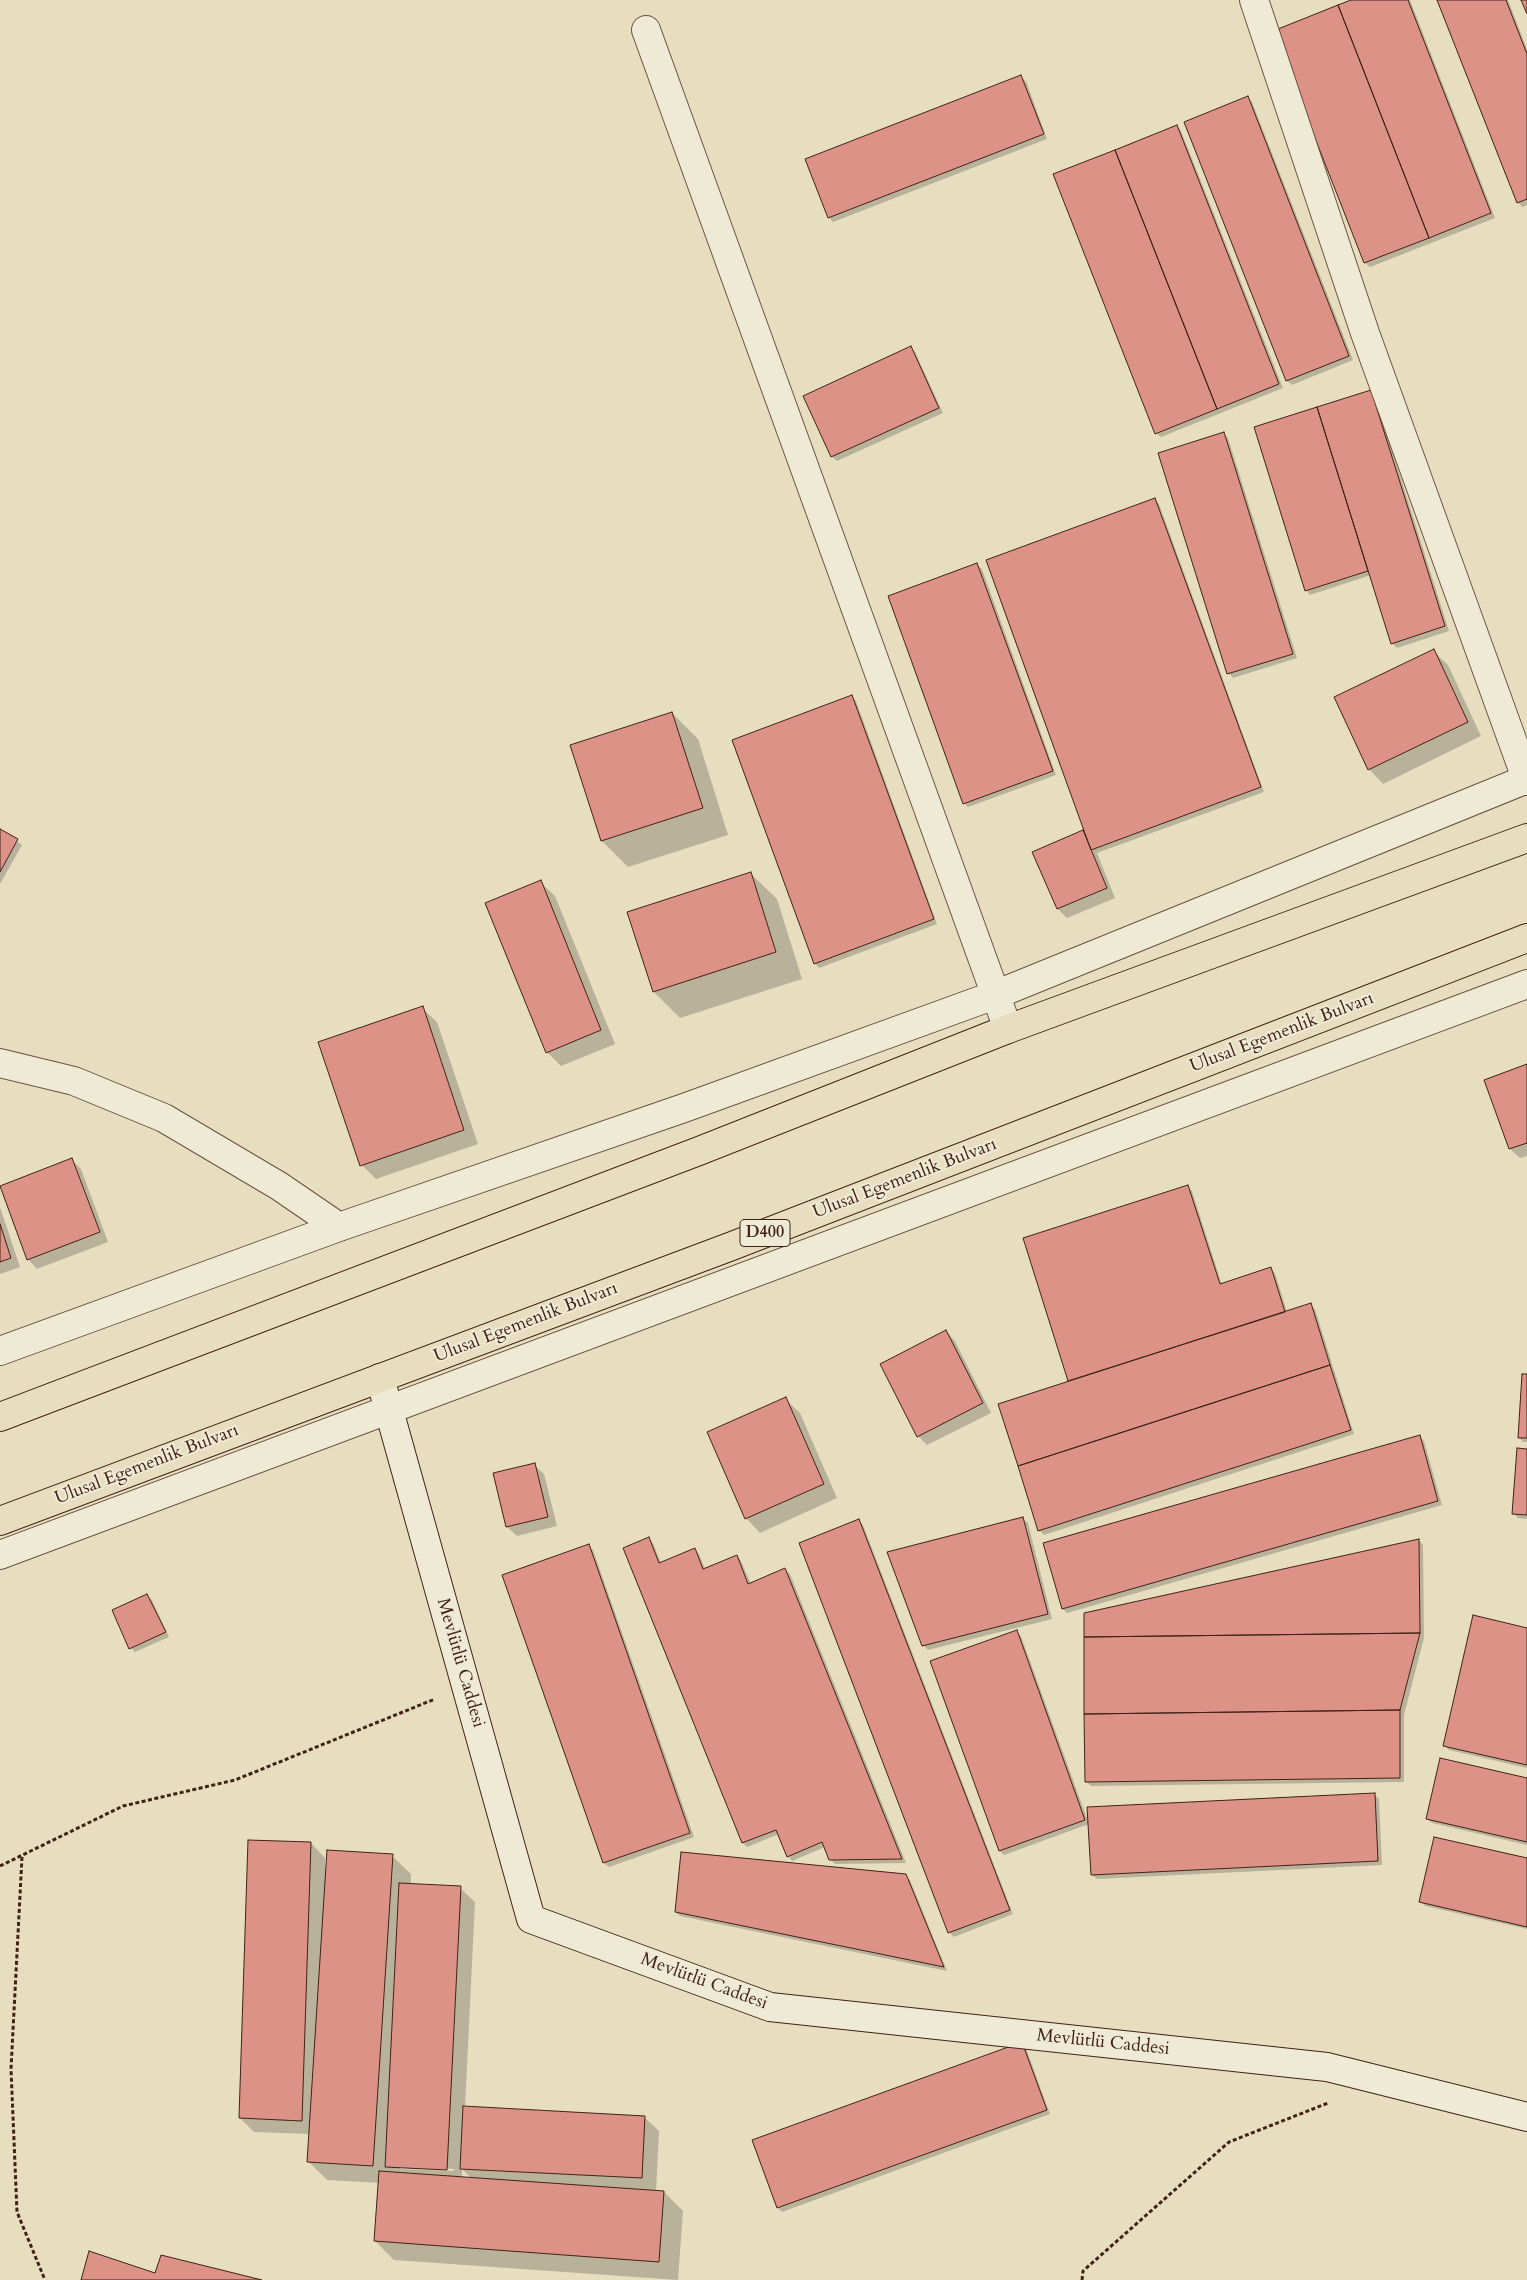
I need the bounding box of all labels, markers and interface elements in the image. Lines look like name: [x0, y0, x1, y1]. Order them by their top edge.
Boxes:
street label: Ulusal Egemenlik Bulvarı: [1187, 988, 1377, 1078]
street label: Ulusal Egemenlik Bulvarı: [810, 1134, 1000, 1224]
road number: D400: [740, 1220, 790, 1246]
street label: Ulusal Egemenlik Bulvarı: [431, 1278, 621, 1368]
street label: Ulusal Egemenlik Bulvarı: [52, 1420, 242, 1510]
street label: Mevlütlü Caddesi: [431, 1596, 489, 1730]
street label: Mevlütlü Caddesi: [638, 1949, 770, 2015]
street label: Mevlütlü Caddesi: [1035, 2025, 1171, 2061]

